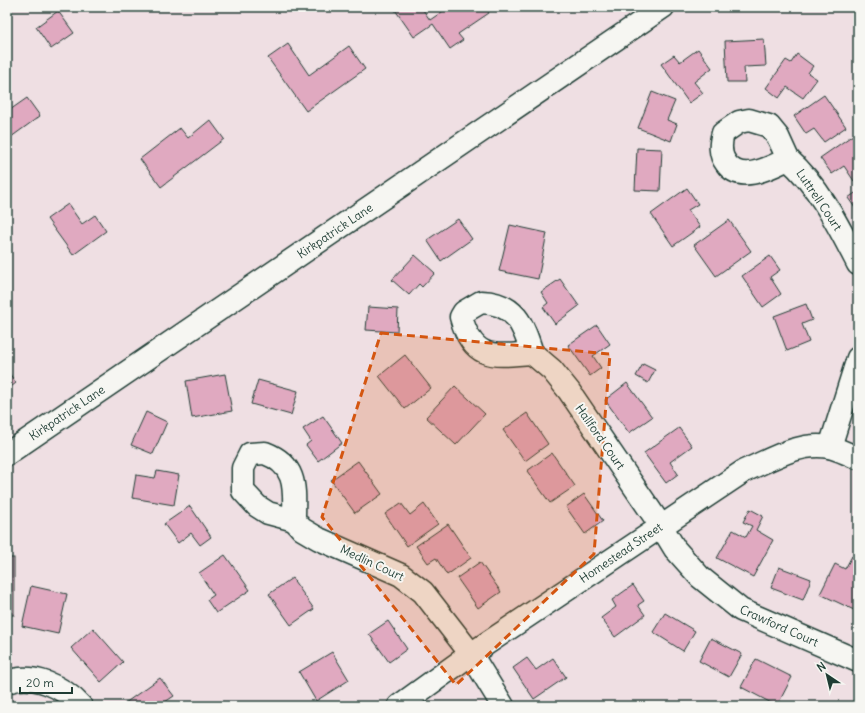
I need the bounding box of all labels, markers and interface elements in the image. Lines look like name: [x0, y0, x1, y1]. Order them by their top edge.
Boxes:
street label: Luttrell Court: [793, 166, 846, 233]
street label: Kirkpatrick Lane: [294, 200, 375, 261]
street label: Kirkpatrick Lane: [26, 382, 107, 443]
street label: Hallford Court: [572, 401, 628, 472]
street label: Homestead Street: [576, 519, 665, 586]
street label: Medlin Court: [338, 541, 407, 584]
street label: Crawford Court: [738, 601, 821, 650]
north arrow: [807, 655, 847, 695]
text: N: [814, 659, 828, 675]
scale bar: [20, 669, 72, 695]
text: 20 m: [26, 675, 54, 690]

